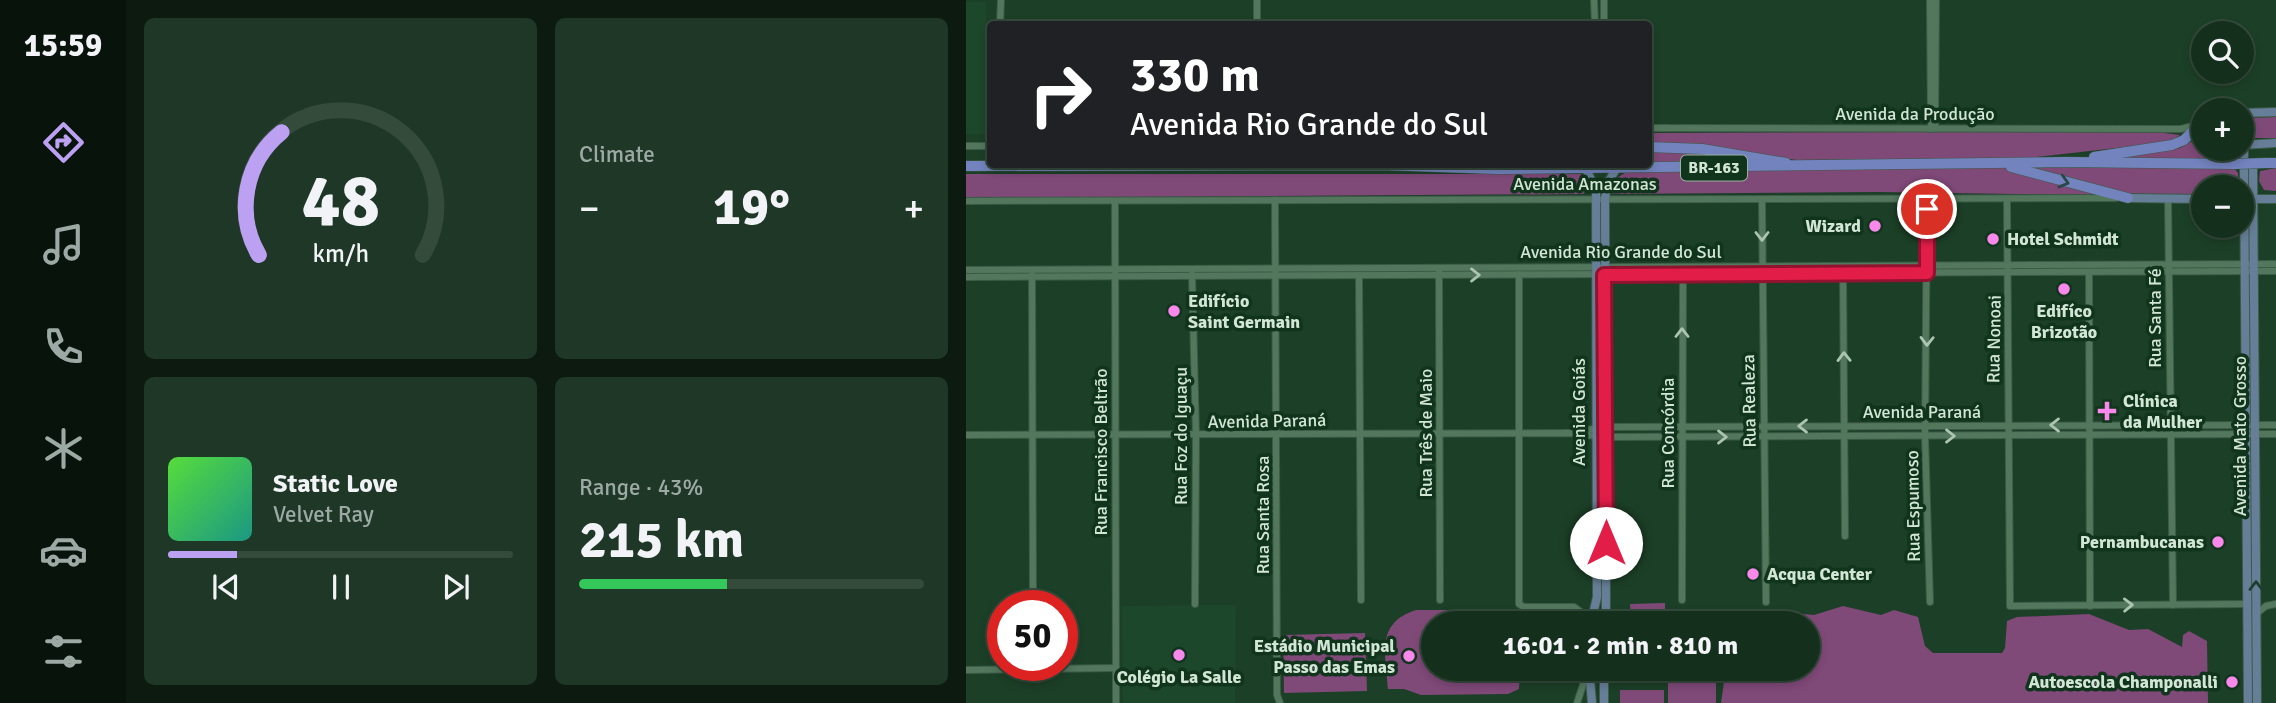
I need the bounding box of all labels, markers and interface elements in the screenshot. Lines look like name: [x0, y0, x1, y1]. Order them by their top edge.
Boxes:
map controls: [2191, 21, 2254, 238]
button: search: [2191, 21, 2254, 84]
text: 15:59: [24, 26, 102, 65]
text: 330 m: [1130, 45, 1260, 105]
icon: right: [1015, 49, 1106, 140]
button: +: [2191, 98, 2254, 161]
street label: Avenida da Produção: [1835, 103, 1995, 125]
text: Avenida Rio Grande do Sul: [1130, 105, 1488, 144]
icon: directions: [39, 118, 88, 167]
text: Climate: [579, 140, 655, 169]
road number: BR-163: [1681, 156, 1747, 180]
text: 48: [301, 157, 380, 246]
street label: Avenida Amazonas: [1513, 173, 1657, 195]
one-way arrow: [2058, 174, 2070, 188]
text: 19°: [713, 175, 790, 239]
button: −: [2191, 175, 2254, 238]
pin: [1897, 179, 1957, 239]
text: −: [579, 185, 600, 232]
text: +: [903, 185, 924, 232]
icon: arrive: [1908, 190, 1946, 228]
place label: Wizard: [1805, 215, 1861, 237]
marker: Wizard: [1867, 218, 1883, 234]
icon: music: [39, 220, 88, 269]
place label: Hotel Schmidt: [2007, 228, 2119, 250]
one-way arrow: [1754, 231, 1770, 242]
marker: Hotel Schmidt: [1985, 231, 2001, 247]
text: km/h: [312, 237, 369, 268]
street label: Avenida Rio Grande do Sul: [1520, 241, 1722, 263]
one-way arrow: [1470, 267, 1481, 283]
street label: Rua Santa Fé: [2144, 268, 2166, 368]
marker: Edifíco Brizotão: [2056, 281, 2072, 297]
place label: Edifício Saint Germain: [1188, 290, 1300, 333]
street label: Rua Nonoai: [1982, 295, 2006, 383]
place label: Edifíco Brizotão: [2031, 300, 2097, 343]
marker: Edifício Saint Germain: [1166, 303, 1182, 319]
icon: phone: [39, 322, 88, 371]
one-way arrow: [1674, 328, 1690, 338]
one-way arrow: [1919, 336, 1935, 347]
one-way arrow: [1837, 352, 1852, 363]
street label: Rua Realeza: [1737, 354, 1761, 448]
street label: Avenida Mato Grosso: [2229, 356, 2251, 516]
street label: Avenida Goiás: [1568, 358, 1590, 466]
street label: Rua Foz do Iguaçu: [1170, 367, 1192, 505]
street label: Rua Francisco Beltrão: [1090, 369, 1112, 535]
street label: Rua Três de Maio: [1415, 369, 1437, 497]
street label: Rua Concórdia: [1657, 378, 1679, 488]
place label: Clínica da Mulher: [2123, 390, 2203, 433]
street label: Avenida Paraná: [1863, 401, 1981, 423]
marker: Clínica da Mulher: [2097, 401, 2117, 421]
street label: Avenida Paraná: [1208, 409, 1326, 433]
one-way arrow: [2050, 417, 2060, 433]
one-way arrow: [1798, 418, 1808, 434]
icon: climate: [39, 424, 88, 473]
one-way arrow: [1945, 428, 1956, 444]
one-way arrow: [1718, 429, 1728, 445]
street label: Rua Espumoso: [1901, 450, 1925, 562]
street label: Rua Santa Rosa: [1252, 456, 1274, 574]
text: Static Love: [273, 468, 398, 500]
text: Range · 43%: [579, 473, 703, 502]
text: Velvet Ray: [273, 500, 374, 529]
position arrow: [1569, 506, 1643, 580]
text: 215 km: [579, 508, 744, 572]
icon: car: [39, 526, 88, 575]
place label: Pernambucanas: [2080, 531, 2204, 553]
marker: Pernambucanas: [2210, 534, 2226, 550]
place label: Acqua Center: [1767, 563, 1873, 585]
marker: Acqua Center: [1745, 566, 1761, 582]
icon: previous: [207, 568, 245, 606]
icon: pause: [322, 568, 360, 606]
icon: next: [437, 568, 475, 606]
one-way arrow: [2248, 580, 2264, 591]
speed limit sign: 50: [987, 590, 1078, 681]
one-way arrow: [2123, 597, 2133, 613]
icon: filters: [39, 627, 88, 676]
text: 16:01 · 2 min · 810 m: [1503, 630, 1738, 662]
place label: Estádio Municipal Passo das Emas: [1254, 635, 1395, 678]
marker: Colégio La Salle: [1171, 647, 1187, 663]
marker: Estádio Municipal Passo das Emas: [1401, 648, 1417, 664]
place label: Colégio La Salle: [1117, 666, 1241, 688]
place label: Autoescola Champonalli: [2028, 671, 2218, 693]
marker: Autoescola Champonalli: [2224, 674, 2240, 690]

